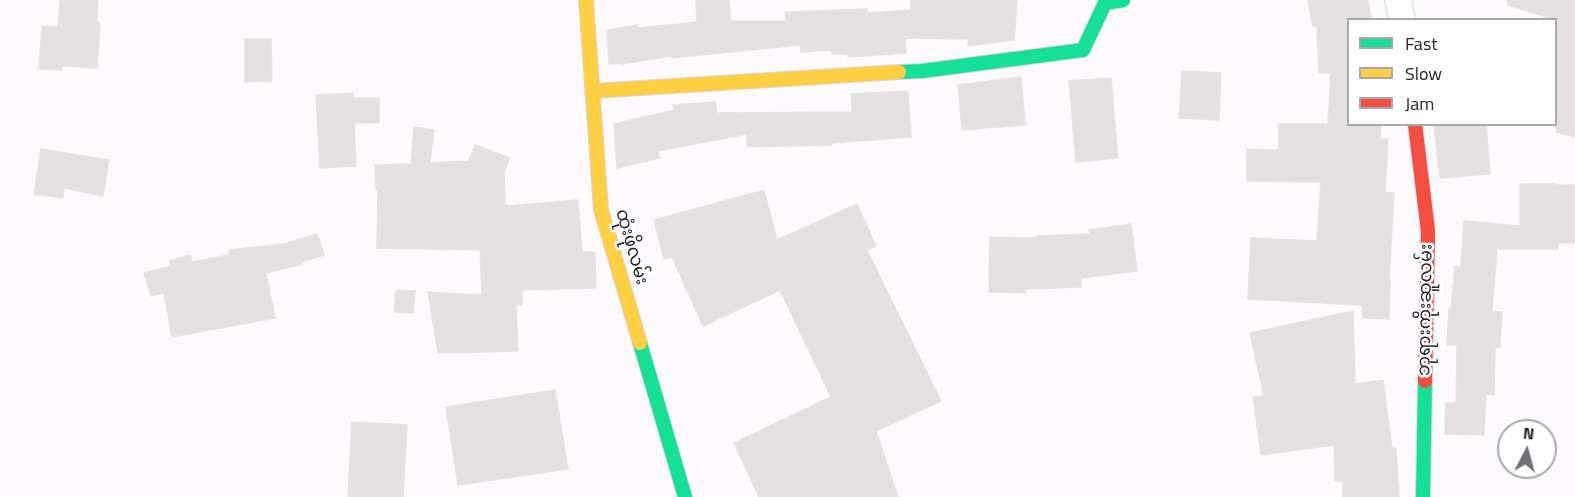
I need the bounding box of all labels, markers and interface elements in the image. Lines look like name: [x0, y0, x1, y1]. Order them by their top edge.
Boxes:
legend: [1347, 18, 1557, 126]
text: Fast: [1405, 30, 1438, 57]
text: Slow: [1405, 60, 1442, 87]
text: Jam: [1405, 90, 1434, 117]
street label: ထုံးဖိုလမ်း: [610, 207, 652, 287]
street label: ဘုရားကိုးဆူလမ်း: [1414, 244, 1438, 376]
north arrow: [1497, 419, 1557, 479]
text: N: [1522, 421, 1535, 446]

